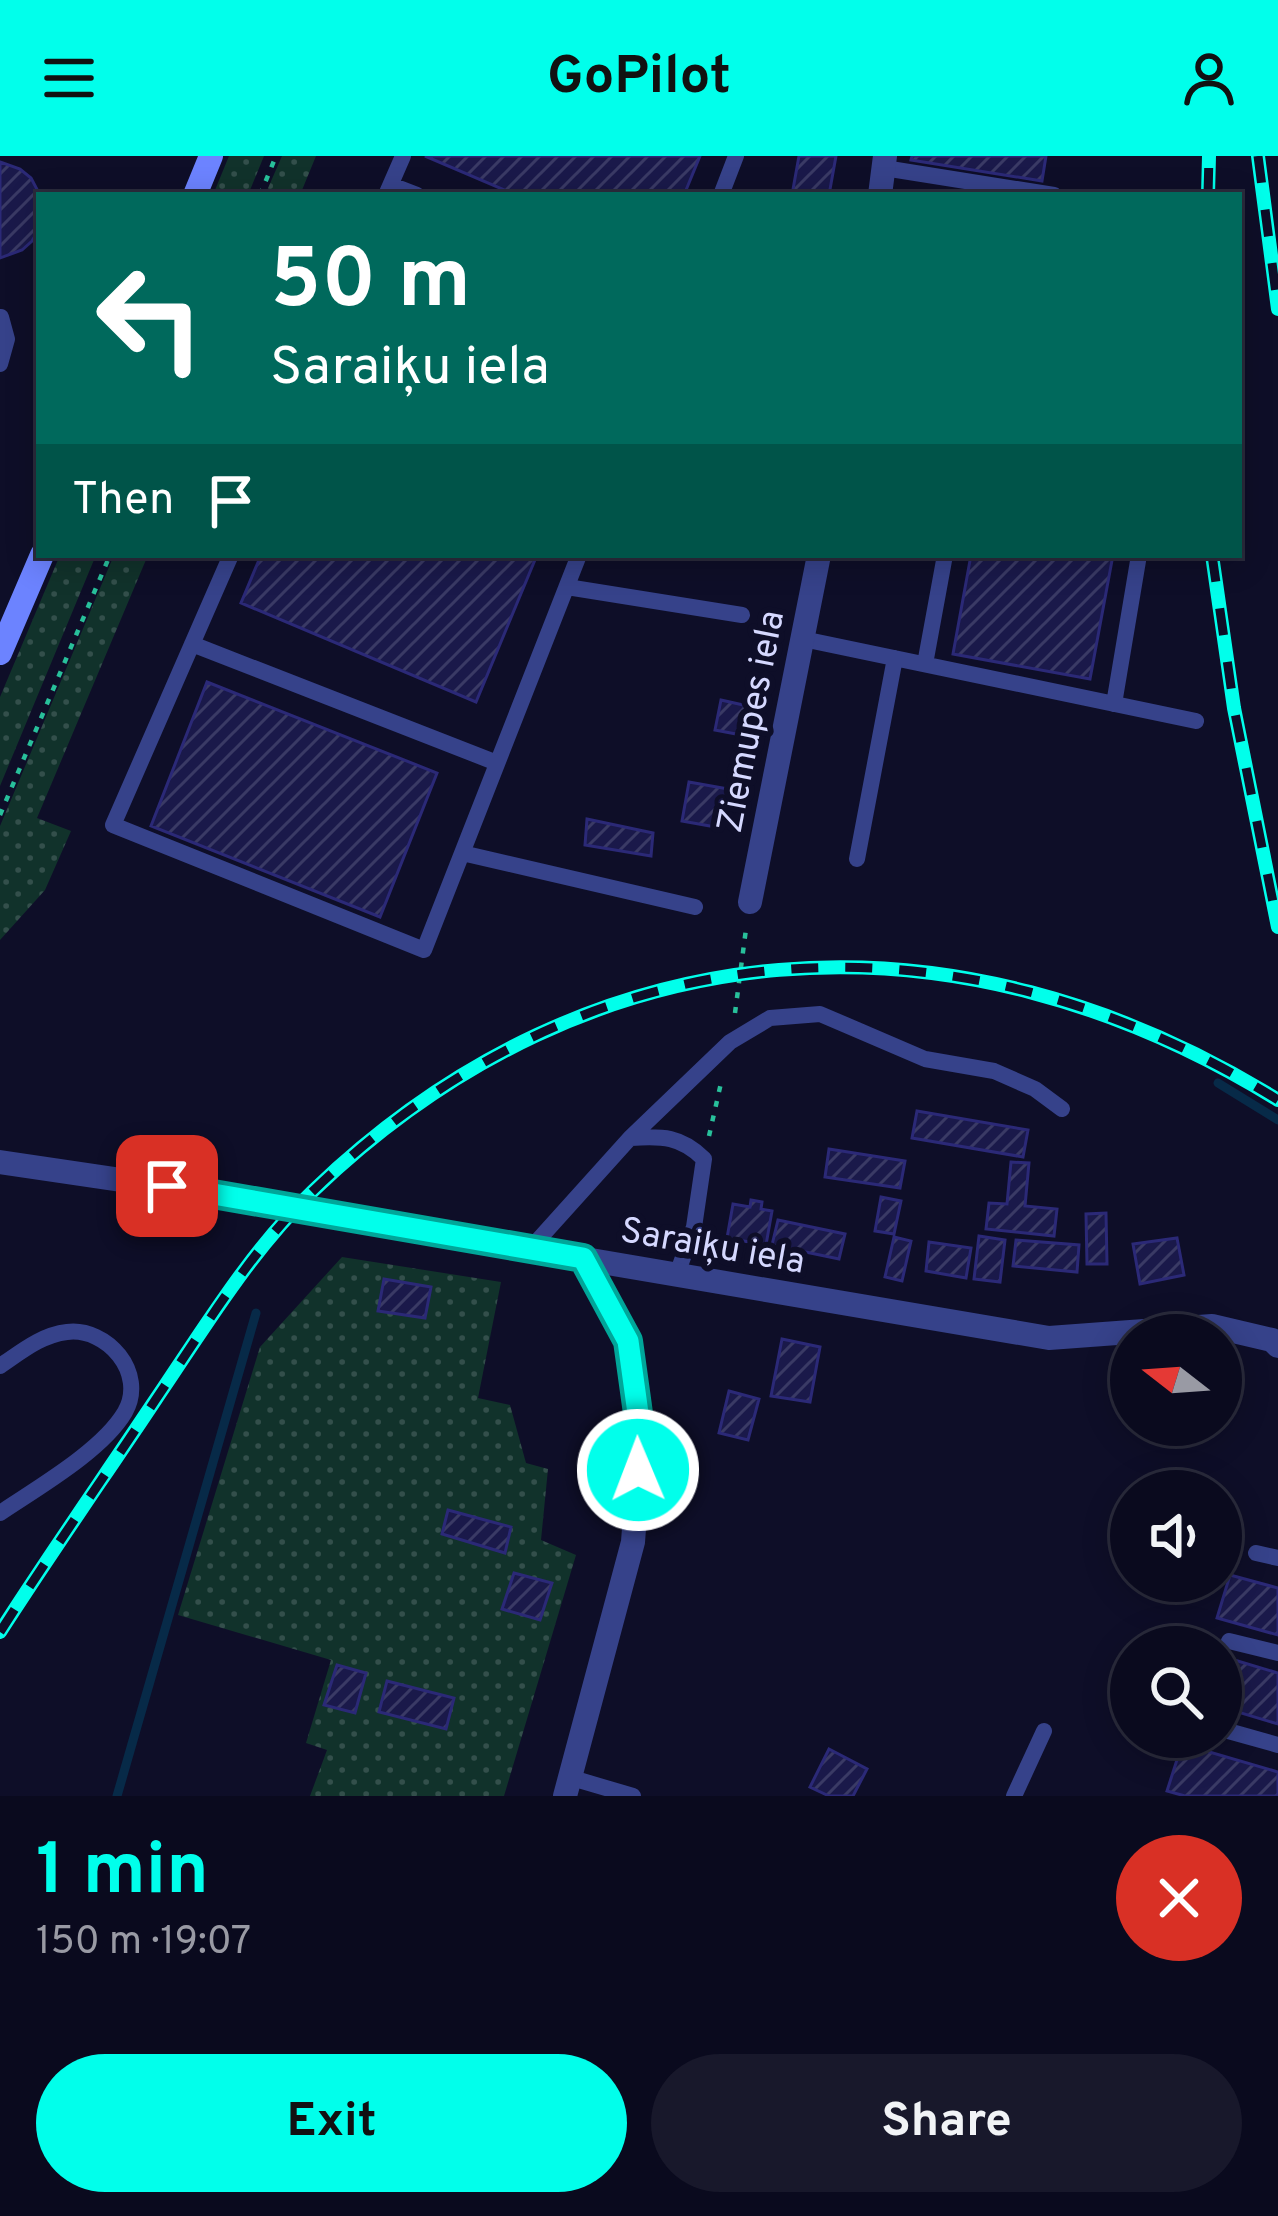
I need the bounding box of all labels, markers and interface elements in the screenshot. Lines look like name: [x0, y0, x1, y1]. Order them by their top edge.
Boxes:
text: GoPilot: [547, 44, 731, 113]
icon: menu: [36, 45, 102, 111]
icon: person: [1176, 45, 1242, 111]
text: 50 m: [270, 231, 471, 337]
icon: left: [72, 240, 228, 396]
text: Saraiķu iela: [270, 335, 550, 404]
icon: arrive: [198, 468, 264, 534]
text: Then: [72, 473, 174, 530]
street label: Ziemupes iela: [709, 607, 797, 837]
pin: [116, 1135, 218, 1237]
icon: arrive: [134, 1153, 200, 1219]
street label: Saraiķu iela: [616, 1209, 808, 1287]
north arrow: [1110, 1314, 1242, 1446]
map controls: [1110, 1314, 1242, 1758]
position arrow: [575, 1407, 701, 1533]
button: sound: [1110, 1470, 1242, 1602]
button: search: [1110, 1626, 1242, 1758]
text: 1 min: [36, 1828, 209, 1920]
button: close: [1116, 1835, 1242, 1961]
text: 150 m · 19:07: [36, 1919, 251, 1968]
button: Exit: [36, 2054, 627, 2192]
button: Share: [651, 2054, 1242, 2192]

